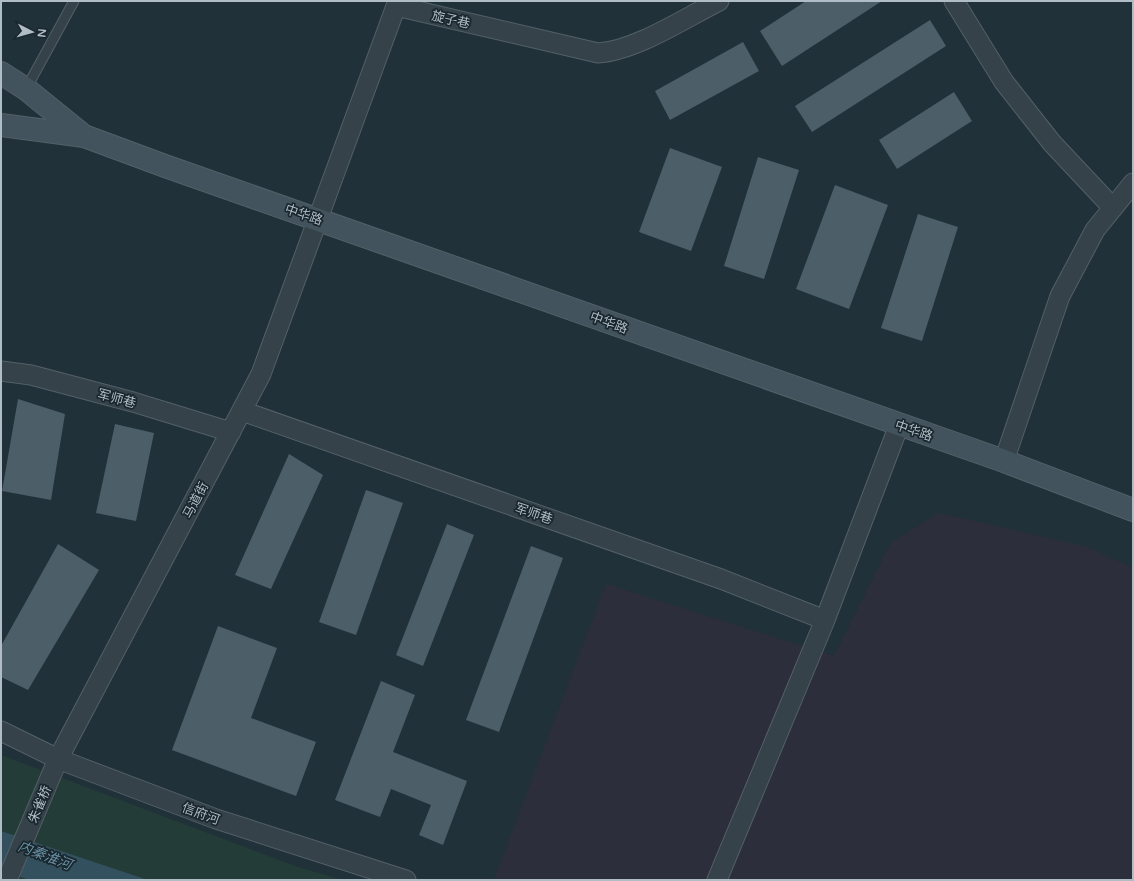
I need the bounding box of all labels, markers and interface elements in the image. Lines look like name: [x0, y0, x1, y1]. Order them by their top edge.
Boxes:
street label: 旋子巷: [430, 8, 472, 32]
north arrow: [12, 12, 52, 52]
text: N: [35, 28, 48, 38]
street label: 中华路: [283, 201, 325, 229]
street label: 中华路: [588, 309, 630, 337]
street label: 军师巷: [96, 386, 138, 412]
street label: 中华路: [893, 417, 935, 445]
street label: 马道街: [180, 479, 212, 521]
street label: 军师巷: [513, 500, 555, 528]
street label: 朱雀桥: [25, 783, 55, 825]
street label: 信府河: [180, 800, 222, 828]
water label: 内秦淮河: [16, 837, 77, 875]

